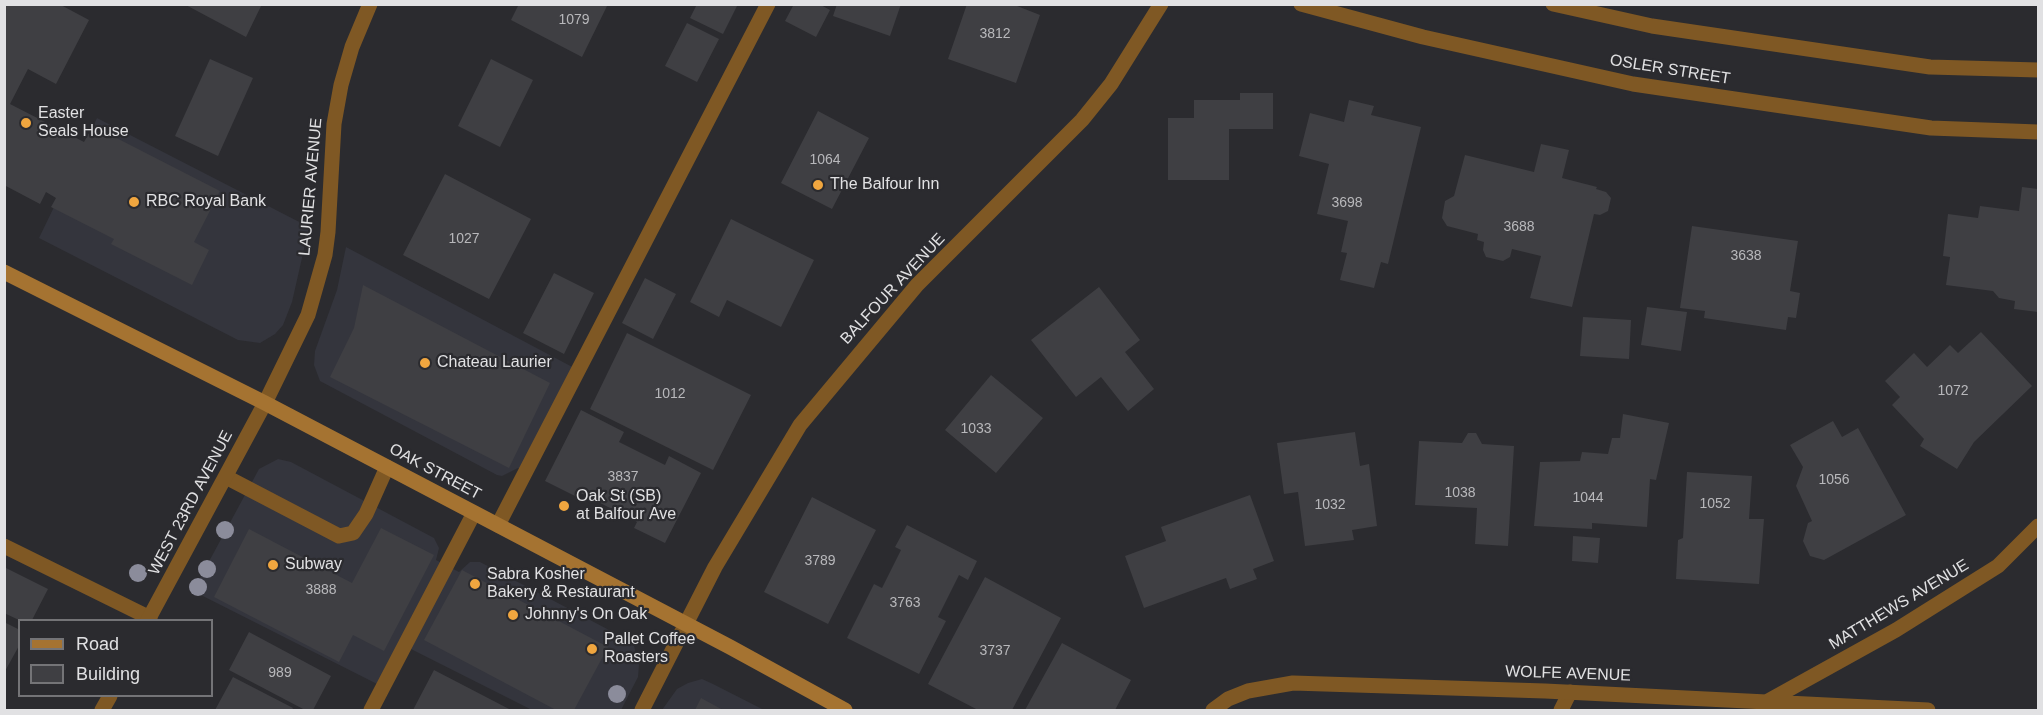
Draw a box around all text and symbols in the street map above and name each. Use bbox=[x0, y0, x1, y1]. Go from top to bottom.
house number: 1079 bbox=[558, 12, 590, 28]
house number: 3812 bbox=[979, 26, 1011, 42]
street label: OSLER STREET bbox=[1608, 51, 1732, 89]
place label: Easter Seals House bbox=[38, 104, 129, 142]
marker: Easter Seals House bbox=[19, 116, 33, 130]
street label: LAURIER AVENUE bbox=[295, 117, 327, 257]
house number: 1064 bbox=[809, 152, 841, 168]
place label: The Balfour Inn bbox=[830, 175, 939, 195]
marker: The Balfour Inn bbox=[811, 178, 825, 192]
place label: RBC Royal Bank bbox=[146, 192, 266, 212]
marker: RBC Royal Bank bbox=[127, 195, 141, 209]
house number: 3698 bbox=[1331, 195, 1363, 211]
house number: 3688 bbox=[1503, 219, 1535, 235]
street label: BALFOUR AVENUE bbox=[837, 230, 949, 348]
house number: 1027 bbox=[448, 231, 480, 247]
house number: 3638 bbox=[1730, 248, 1762, 264]
place label: Chateau Laurier bbox=[437, 353, 552, 373]
marker: Chateau Laurier bbox=[418, 356, 432, 370]
house number: 1072 bbox=[1937, 383, 1969, 399]
house number: 1012 bbox=[654, 386, 686, 402]
house number: 1033 bbox=[960, 421, 992, 437]
street label: WEST 23RD AVENUE bbox=[145, 428, 237, 578]
street label: OAK STREET bbox=[386, 440, 484, 504]
house number: 3837 bbox=[607, 469, 639, 485]
house number: 1056 bbox=[1818, 472, 1850, 488]
house number: 1038 bbox=[1444, 485, 1476, 501]
place label: Oak St (SB) at Balfour Ave bbox=[576, 487, 676, 525]
house number: 1044 bbox=[1572, 490, 1604, 506]
house number: 1052 bbox=[1699, 496, 1731, 512]
house number: 1032 bbox=[1314, 497, 1346, 513]
marker: Oak St (SB) at Balfour Ave bbox=[557, 499, 571, 513]
house number: 3789 bbox=[804, 553, 836, 569]
place label: Subway bbox=[285, 555, 342, 575]
street label: MATTHEWS AVENUE bbox=[1826, 556, 1972, 654]
marker: Subway bbox=[266, 558, 280, 572]
place label: Sabra Kosher Bakery & Restaurant bbox=[487, 565, 635, 603]
marker: Sabra Kosher Bakery & Restaurant bbox=[468, 577, 482, 591]
house number: 3888 bbox=[305, 582, 337, 598]
house number: 3763 bbox=[889, 595, 921, 611]
place label: Johnny's On Oak bbox=[525, 605, 647, 625]
marker: Johnny's On Oak bbox=[506, 608, 520, 622]
legend bbox=[18, 619, 213, 697]
place label: Pallet Coffee Roasters bbox=[604, 630, 695, 668]
text: Road bbox=[76, 634, 119, 654]
marker: Pallet Coffee Roasters bbox=[585, 642, 599, 656]
house number: 3737 bbox=[979, 643, 1011, 659]
street label: WOLFE AVENUE bbox=[1505, 662, 1631, 686]
text: Building bbox=[76, 664, 140, 684]
house number: 989 bbox=[268, 665, 292, 681]

